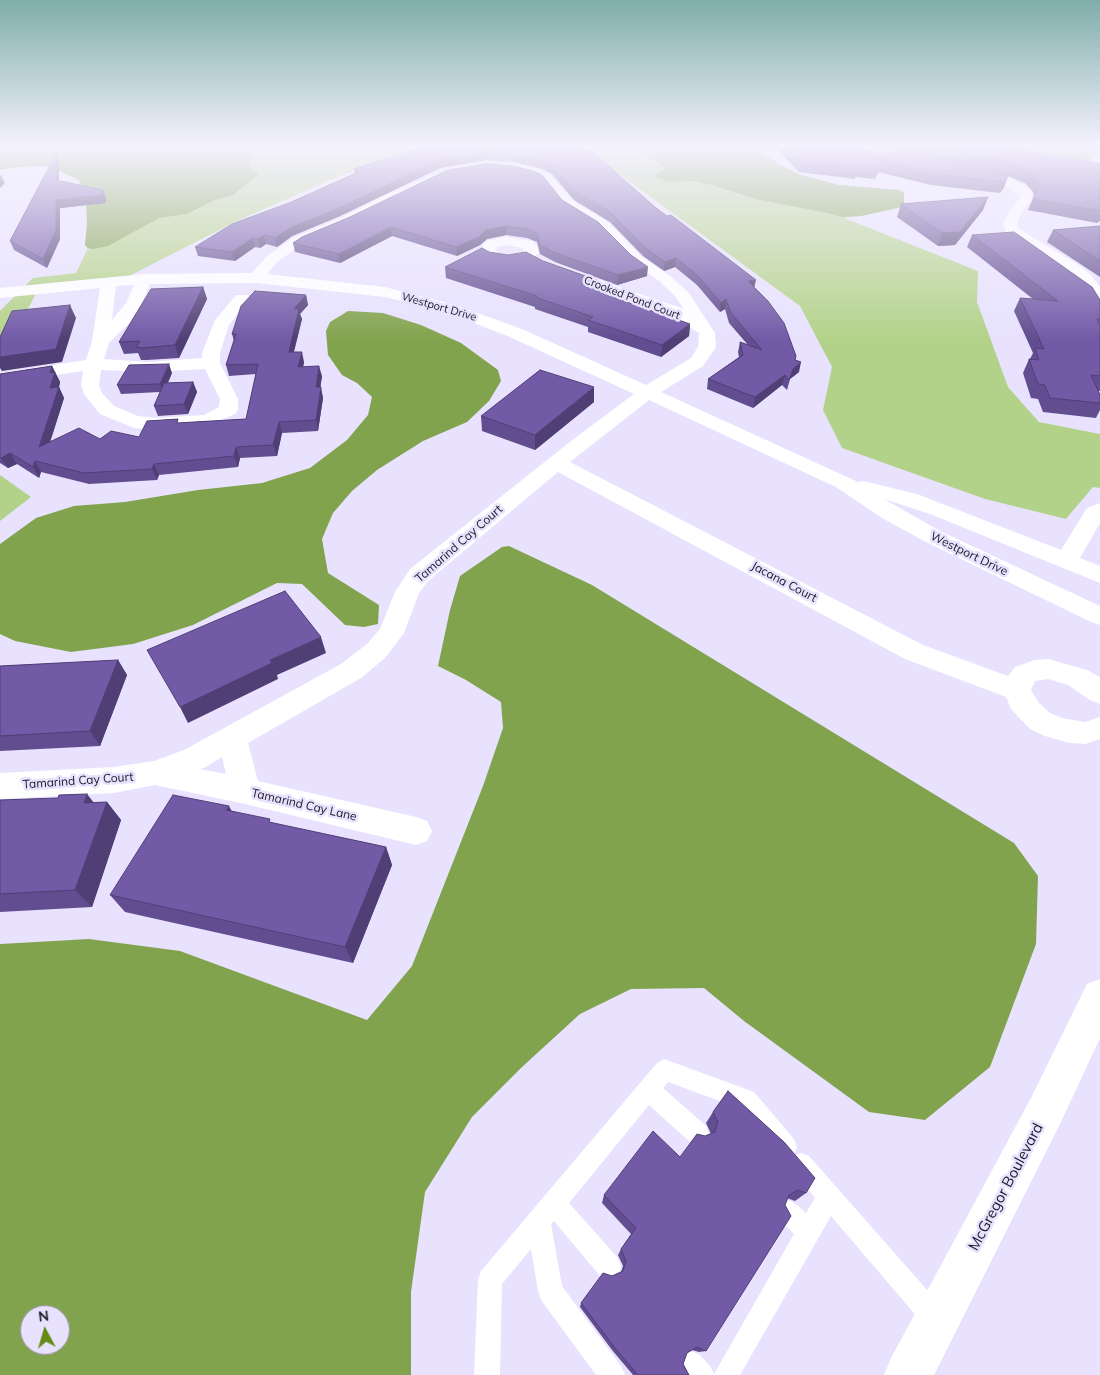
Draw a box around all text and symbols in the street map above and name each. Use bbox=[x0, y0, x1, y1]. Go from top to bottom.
street label: Crooked Pond Court bbox=[582, 274, 682, 322]
street label: Westport Drive bbox=[400, 290, 478, 324]
street label: Tamarind Cay Court bbox=[412, 502, 506, 586]
street label: Westport Drive bbox=[928, 529, 1010, 579]
street label: Jacana Court bbox=[749, 559, 819, 605]
street label: Tamarind Cay Court bbox=[22, 770, 134, 792]
street label: Tamarind Cay Lane bbox=[250, 786, 358, 824]
street label: McGregor Boulevard bbox=[965, 1120, 1047, 1254]
north arrow bbox=[20, 1305, 70, 1355]
text: N bbox=[37, 1307, 50, 1326]

